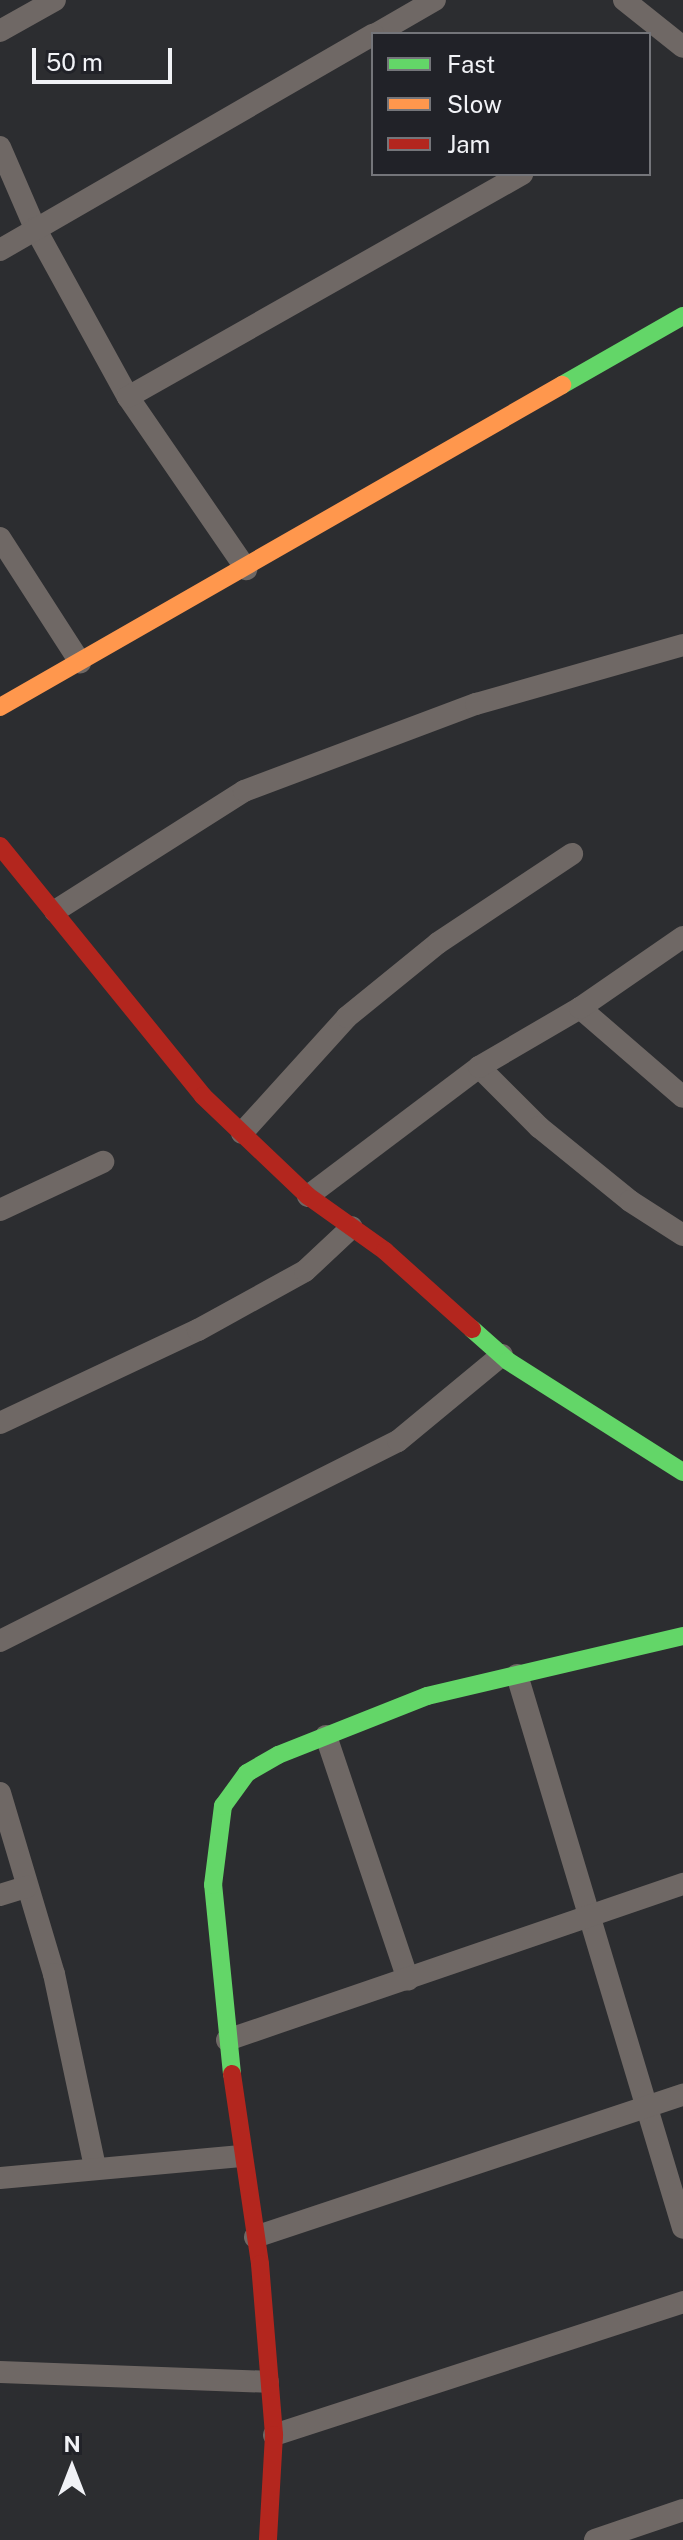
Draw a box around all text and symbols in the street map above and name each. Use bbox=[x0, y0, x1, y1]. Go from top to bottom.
scale bar bbox=[36, 32, 176, 82]
legend bbox=[371, 32, 651, 176]
text: 50 m bbox=[46, 48, 103, 76]
text: Fast bbox=[447, 50, 495, 78]
text: Slow bbox=[447, 90, 502, 118]
text: Jam bbox=[447, 130, 490, 158]
north arrow bbox=[32, 2428, 112, 2508]
text: N bbox=[63, 2431, 81, 2457]

